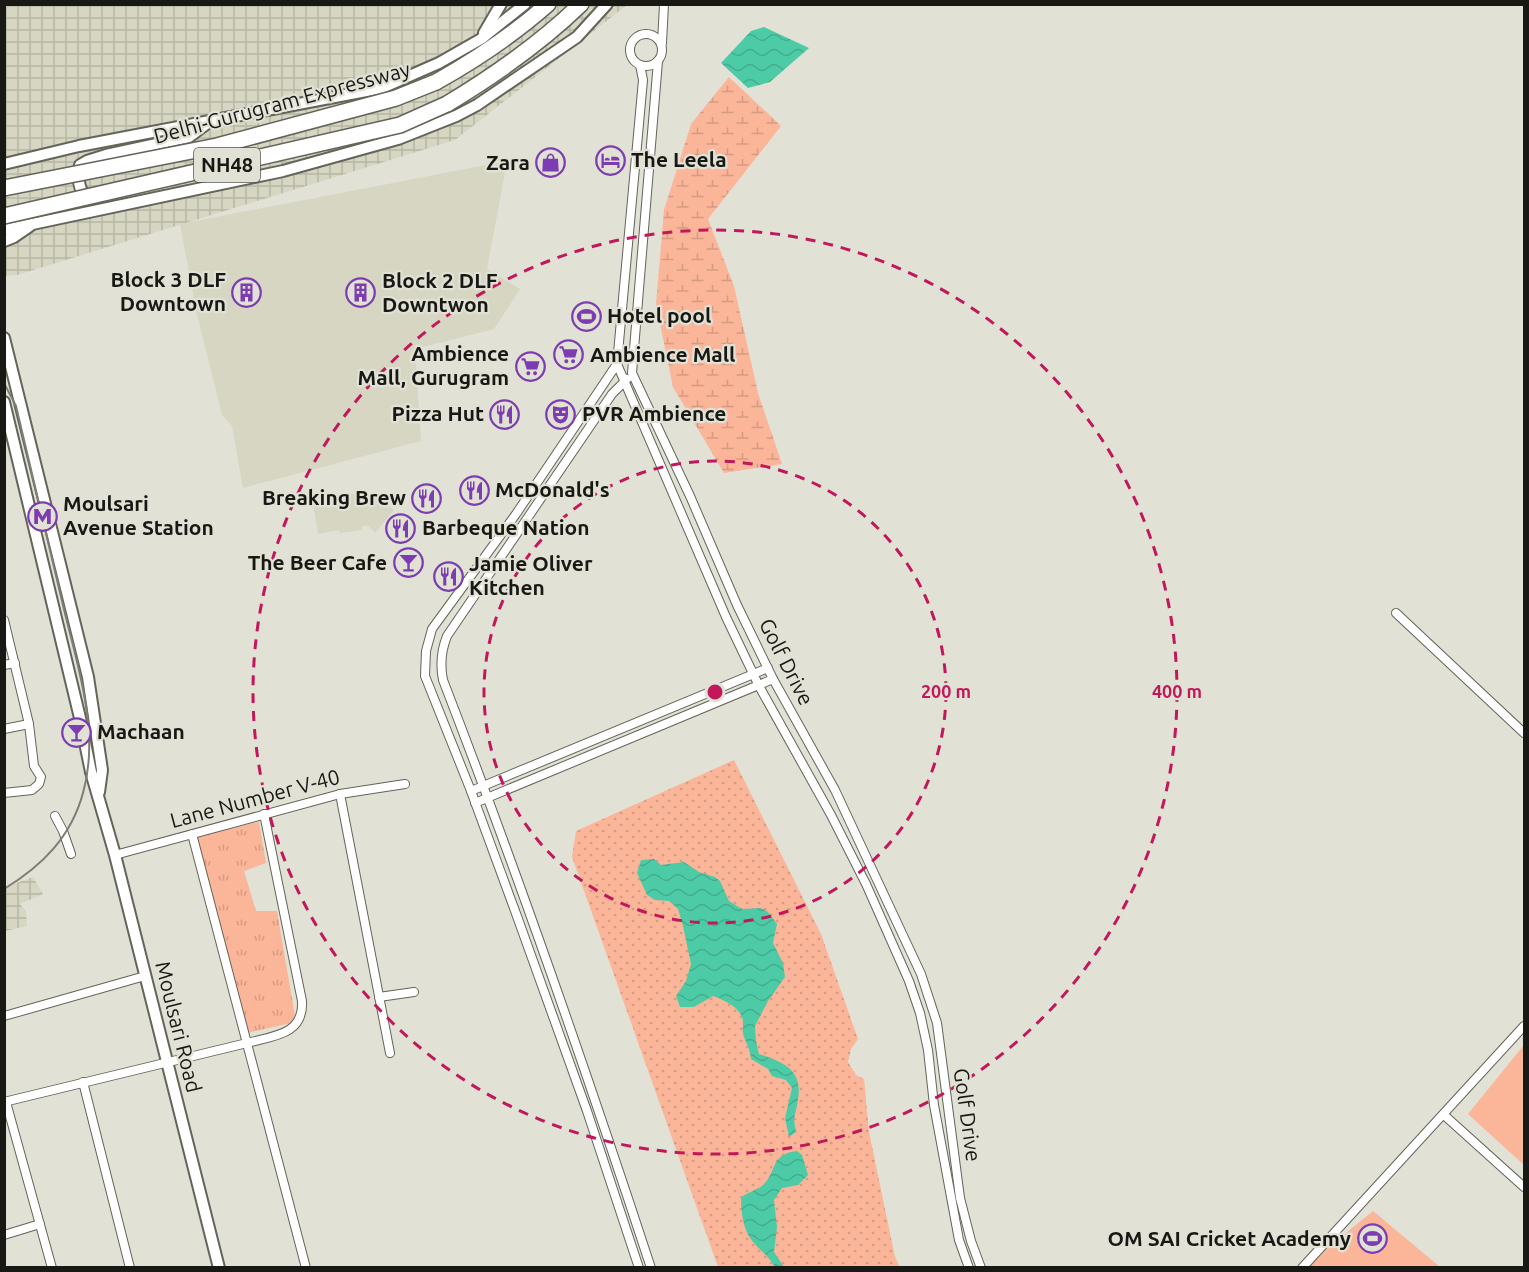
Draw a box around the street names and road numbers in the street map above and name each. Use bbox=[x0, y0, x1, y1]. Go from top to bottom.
street label: Delhi-Gurugram Expressway bbox=[151, 56, 413, 148]
road number: NH48 bbox=[194, 148, 260, 182]
street label: Golf Drive bbox=[755, 614, 819, 709]
street label: Lane Number V-40 bbox=[167, 764, 342, 832]
street label: Moulsari Road bbox=[151, 959, 207, 1095]
street label: Golf Drive bbox=[950, 1067, 986, 1163]

